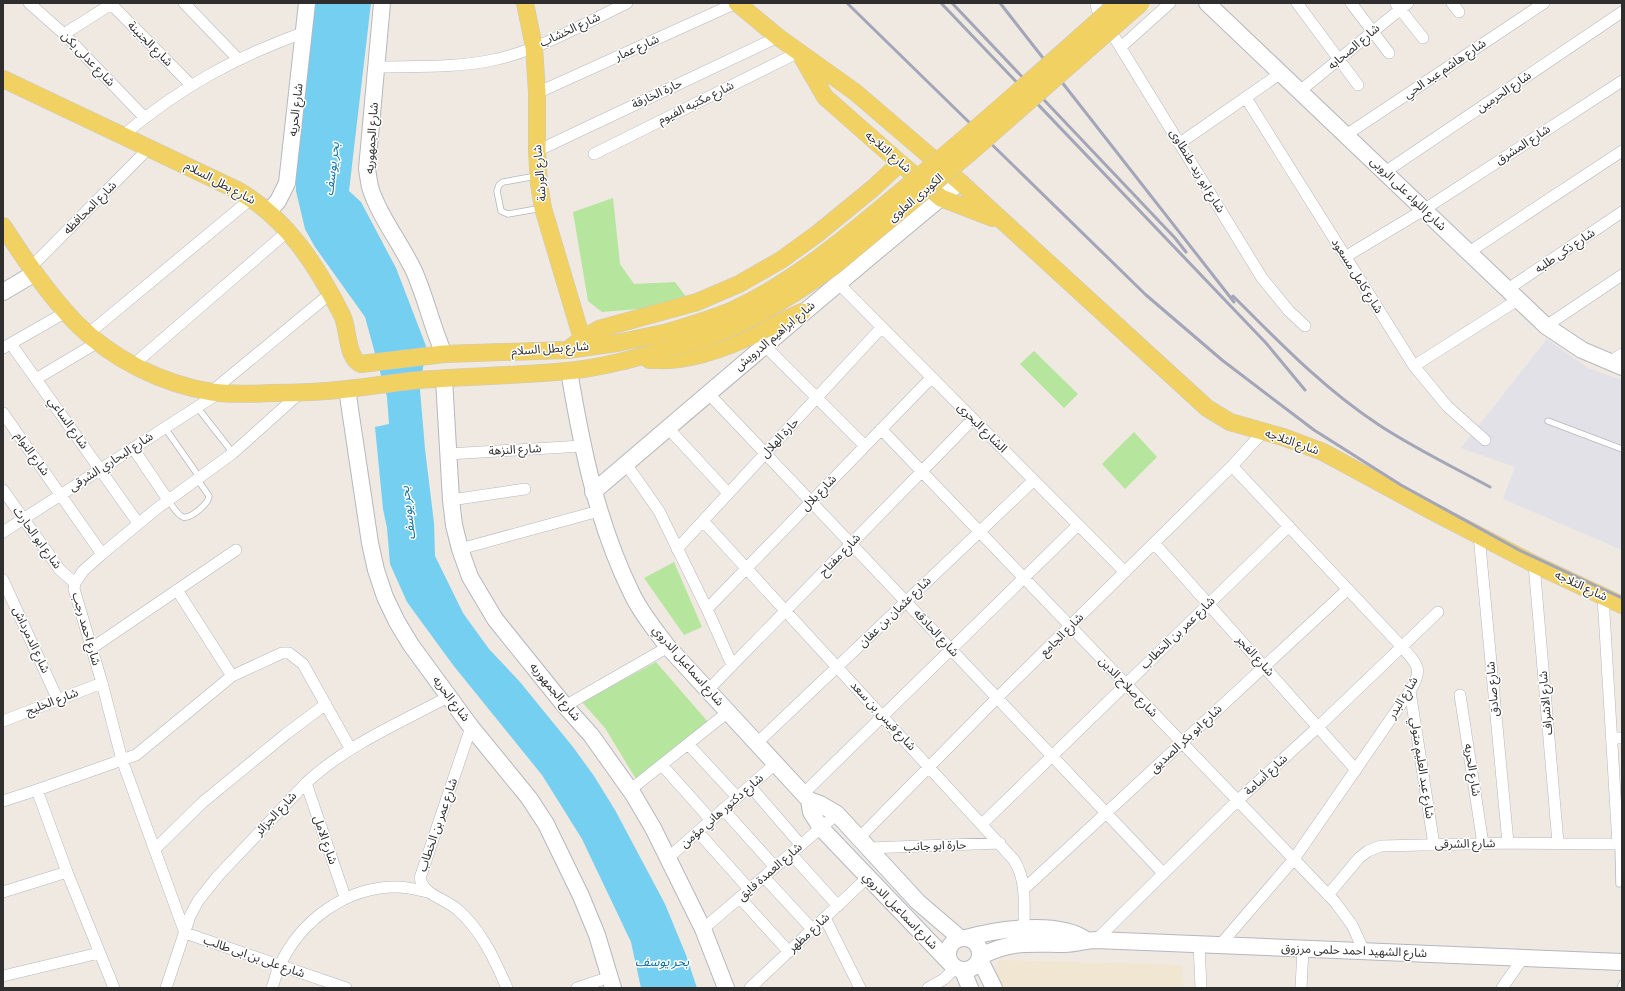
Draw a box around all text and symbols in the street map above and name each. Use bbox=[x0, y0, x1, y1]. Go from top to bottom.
street label: شارع الخشاب bbox=[537, 9, 603, 51]
street label: شارع الجنينة bbox=[124, 18, 176, 70]
street label: شارع الصحابه bbox=[1324, 20, 1384, 74]
street label: شارع عدلى يكن bbox=[57, 28, 119, 90]
street label: شارع عمار bbox=[611, 31, 662, 66]
street label: شارع هاشم عبد الحي bbox=[1400, 35, 1490, 104]
street label: شارع الحرمين bbox=[1473, 67, 1535, 117]
street label: حارة الخارقة bbox=[629, 75, 685, 113]
street label: شارع مكتبه الفيوم bbox=[655, 77, 737, 129]
street label: شارع الحريه bbox=[284, 83, 308, 137]
street label: شارع الجمهوريه bbox=[361, 102, 383, 174]
street label: شارع المشرق bbox=[1492, 121, 1554, 169]
street label: شارع ابو زيد طنطاوى bbox=[1165, 126, 1229, 216]
street label: شارع الثلاجه bbox=[861, 127, 915, 177]
water label: بحر يوسف bbox=[320, 141, 344, 197]
street label: شارع الورشة bbox=[529, 144, 551, 202]
street label: شارع اللواء على الروبى bbox=[1366, 153, 1450, 235]
street label: شارع بطل السلام bbox=[182, 157, 258, 209]
street label: الكوبرى العلوى bbox=[885, 170, 948, 226]
street label: شارع المحافظه bbox=[59, 177, 121, 239]
street label: شارع ذكى طلبه bbox=[1531, 225, 1599, 277]
street label: شارع كامل مسعود bbox=[1327, 235, 1387, 317]
street label: شارع ابراهيم الدرويش bbox=[731, 297, 819, 375]
street label: شارع بطل السلام bbox=[511, 338, 589, 360]
street label: شارع الساعي bbox=[43, 393, 92, 453]
street label: الشارع البحرى bbox=[953, 399, 1011, 457]
street label: حارة الهلال bbox=[757, 414, 803, 462]
street label: شارع الثلاجه bbox=[1263, 425, 1321, 459]
street label: شارع البحاري الشرقى bbox=[65, 428, 157, 496]
street label: شارع النوام bbox=[11, 429, 53, 479]
street label: شارع النزهة bbox=[488, 440, 542, 460]
street label: شارع بلال bbox=[797, 471, 841, 515]
water label: بحر يوسف bbox=[396, 485, 420, 541]
street label: شارع ابو الحارث bbox=[9, 503, 65, 573]
street label: شارع مفتاح bbox=[815, 530, 865, 580]
street label: شارع الثلاجه bbox=[1552, 566, 1610, 606]
street label: شارع عثمان بن عفان bbox=[855, 573, 935, 651]
street label: شارع احمد رجب bbox=[67, 590, 105, 668]
street label: شارع عمر بن الخطاب bbox=[1137, 593, 1219, 673]
street label: شارع الدمرداش bbox=[8, 604, 54, 676]
street label: شارع الحادقه bbox=[909, 605, 963, 661]
street label: شارع الجامع bbox=[1036, 609, 1088, 661]
street label: شارع اسماعيل الدروي bbox=[648, 622, 728, 710]
street label: شارع الفجر bbox=[1231, 631, 1278, 680]
street label: شارع صلاح الدين bbox=[1095, 653, 1161, 721]
street label: شارع الجمهوريه bbox=[525, 659, 585, 725]
street label: شارع صادق bbox=[1482, 661, 1504, 717]
street label: شارع الاشراف bbox=[1535, 670, 1557, 736]
street label: شارع الحريه bbox=[428, 673, 474, 725]
street label: شارع البدر bbox=[1383, 674, 1422, 723]
street label: شارع قيس بن سعد bbox=[846, 677, 920, 755]
street label: شارع الخليج bbox=[23, 684, 81, 720]
street label: شارع ابو بكر الصديق bbox=[1146, 701, 1226, 777]
street label: شارع عبد العليم متولي bbox=[1405, 716, 1438, 820]
street label: شارع الحريه bbox=[1459, 742, 1485, 798]
street label: شارع أسامة bbox=[1241, 750, 1291, 800]
street label: شارع دكتور هاني مؤمن bbox=[677, 770, 768, 853]
street label: شارع عمر بن الخطاب bbox=[414, 776, 462, 874]
street label: شارع الجزائر bbox=[250, 788, 301, 841]
street label: شارع الامل bbox=[309, 813, 341, 867]
street label: شارع الشرقى bbox=[1435, 835, 1495, 853]
street label: حارة ابو جانب bbox=[903, 836, 967, 856]
street label: شارع العمدة فايق bbox=[734, 839, 806, 905]
street label: شارع اسماعيل الدروي bbox=[858, 869, 941, 954]
street label: شارع مظهر bbox=[784, 909, 834, 957]
street label: شارع على بن ابى طالب bbox=[201, 932, 307, 982]
street label: شارع الشهيد احمد حلمى مرزوق bbox=[1281, 940, 1427, 962]
water label: بحر يوسف bbox=[635, 953, 690, 971]

